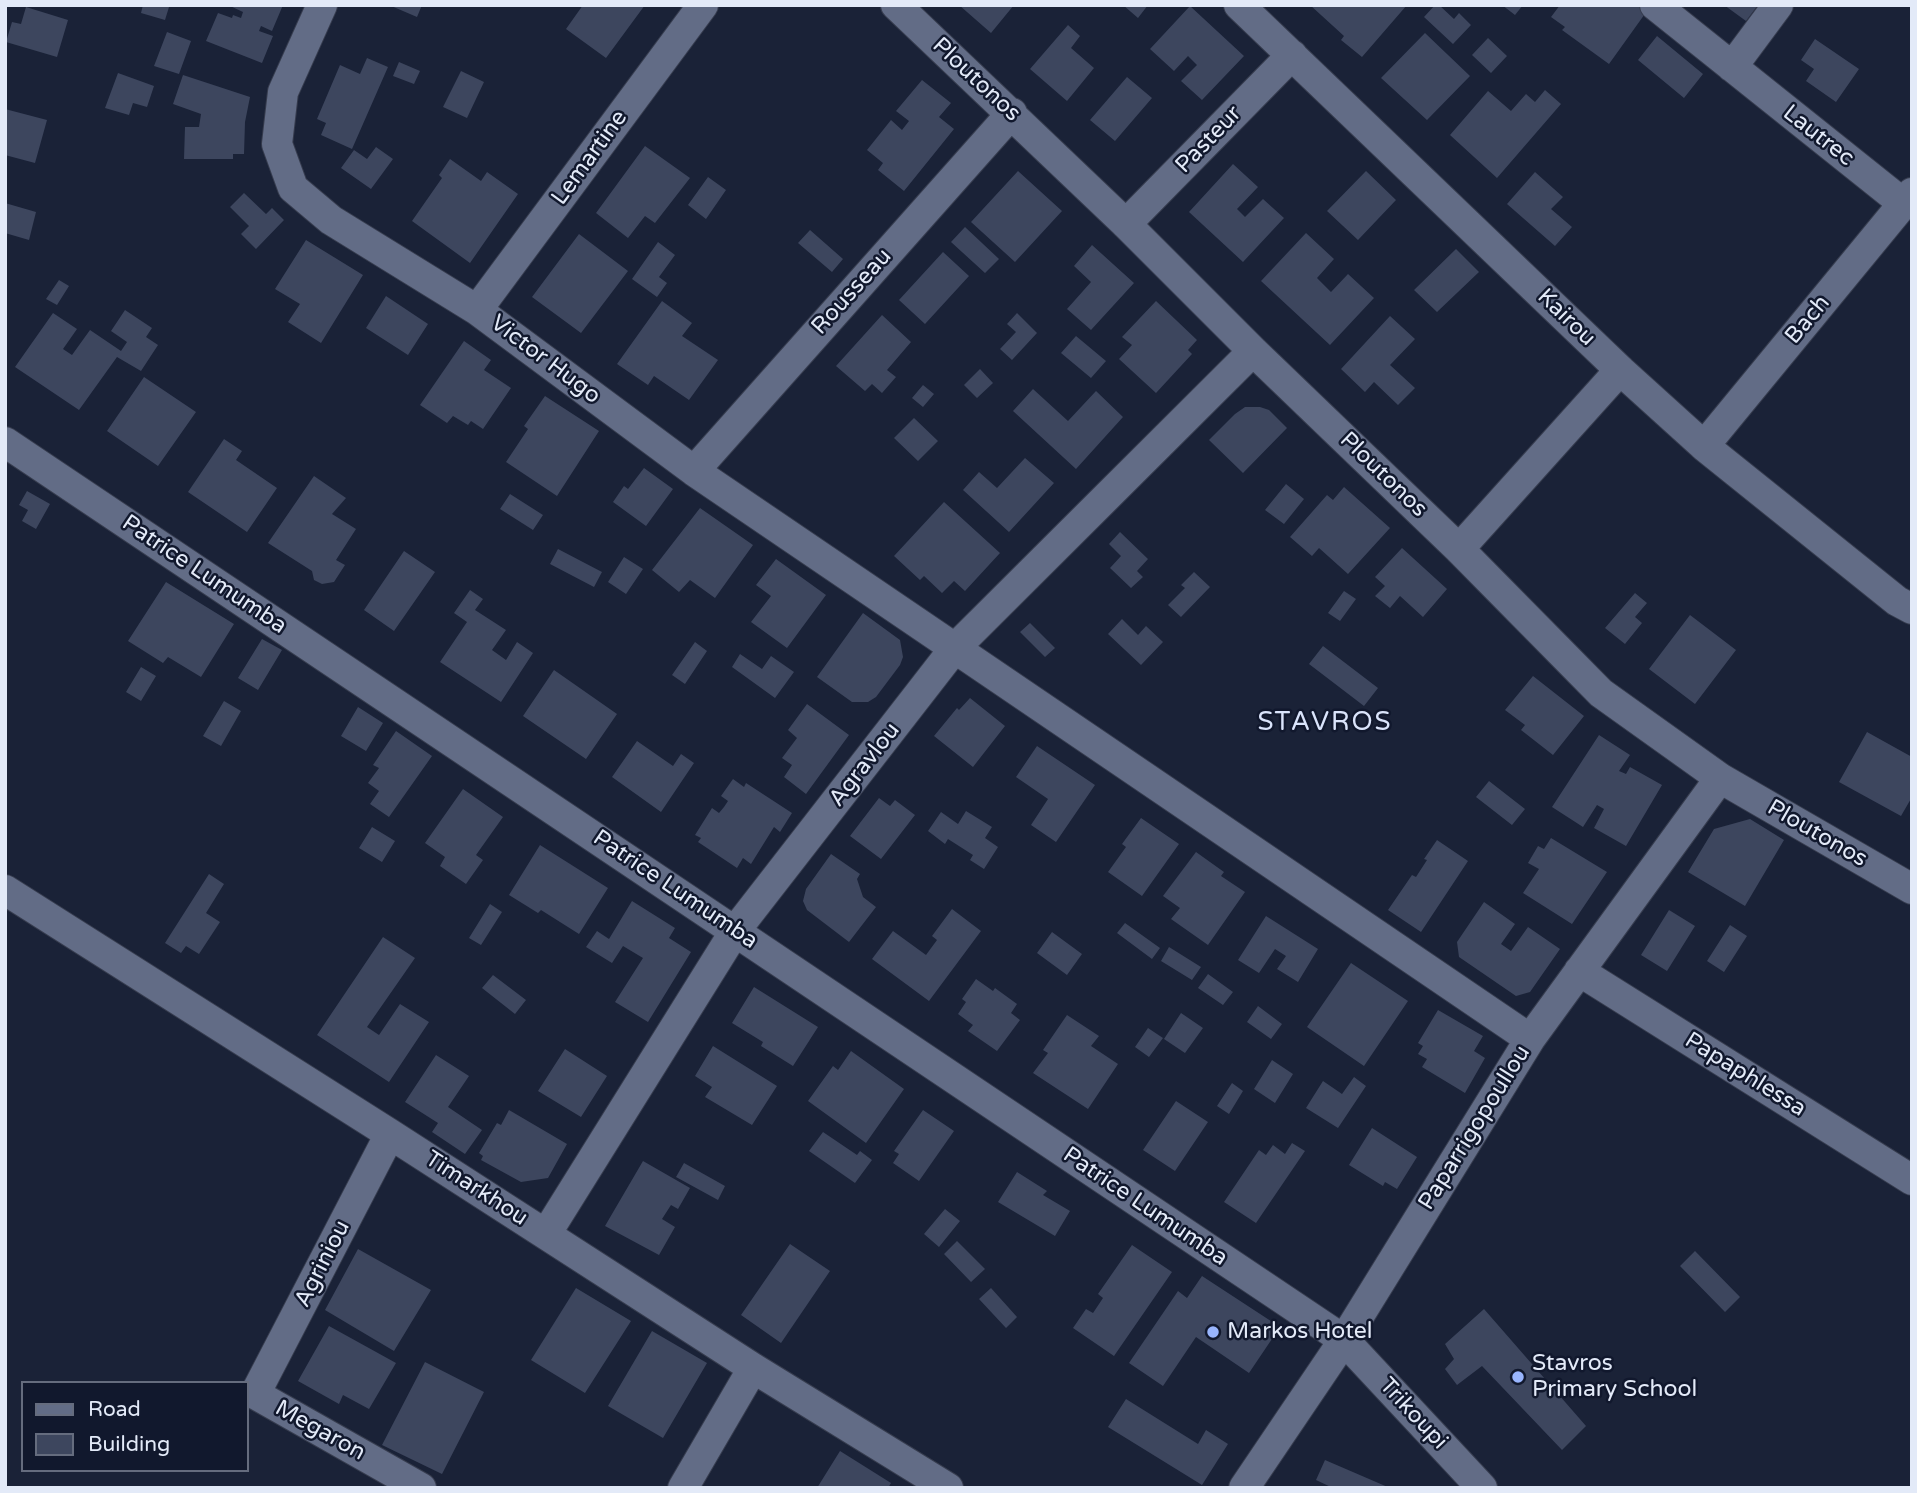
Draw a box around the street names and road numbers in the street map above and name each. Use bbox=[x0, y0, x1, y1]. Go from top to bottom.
street label: Ploutonos bbox=[926, 32, 1026, 128]
street label: Pasteur bbox=[1170, 100, 1248, 180]
street label: Lautrec bbox=[1777, 100, 1859, 172]
street label: Lemartine bbox=[546, 105, 634, 211]
street label: Rousseau bbox=[806, 243, 898, 341]
street label: Kairou bbox=[1531, 284, 1601, 352]
street label: Bach bbox=[1780, 290, 1836, 350]
street label: Victor Hugo bbox=[485, 310, 605, 410]
street label: Ploutonos bbox=[1334, 427, 1432, 523]
street label: Patrice Lumumba bbox=[116, 510, 292, 640]
street label: Agravlou bbox=[824, 718, 906, 812]
street label: Ploutonos bbox=[1762, 794, 1872, 874]
street label: Patrice Lumumba bbox=[587, 825, 763, 955]
street label: Papaphlessa bbox=[1679, 1027, 1811, 1123]
street label: Paparrigopoullou bbox=[1413, 1041, 1537, 1215]
street label: Patrice Lumumba bbox=[1057, 1142, 1233, 1272]
street label: Timarkhou bbox=[419, 1146, 533, 1232]
street label: Agriniou bbox=[289, 1216, 357, 1312]
street label: Trikoupi bbox=[1373, 1373, 1453, 1455]
street label: Megaron bbox=[270, 1395, 370, 1467]

